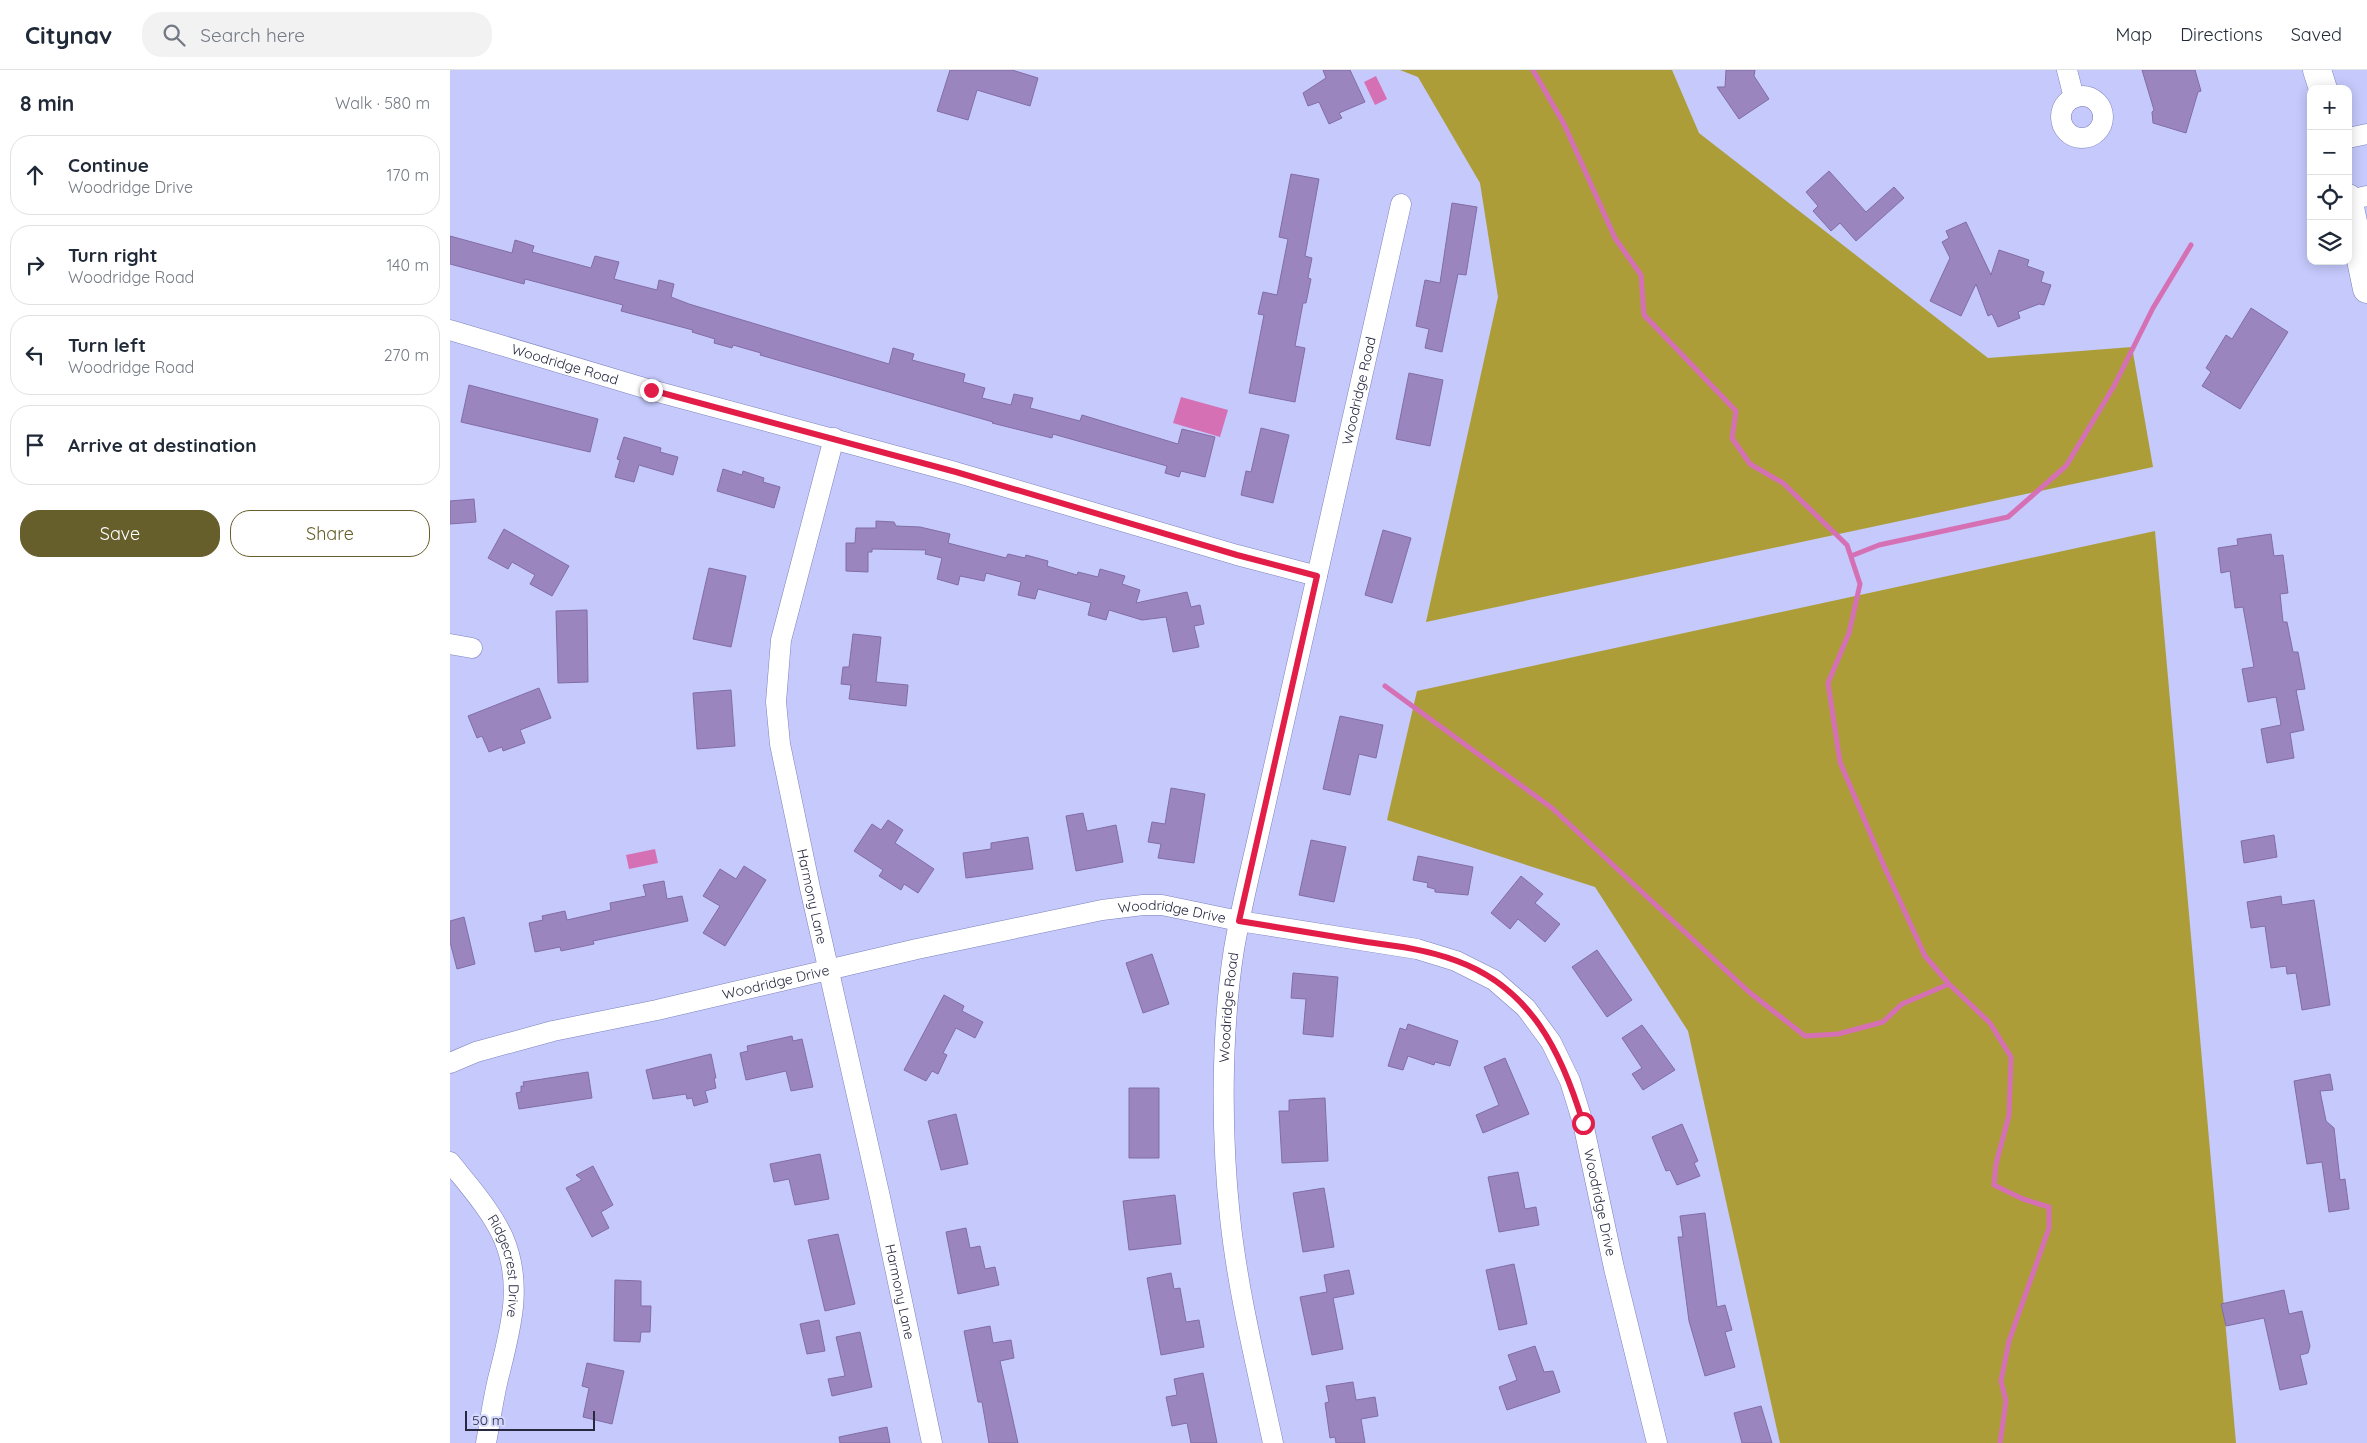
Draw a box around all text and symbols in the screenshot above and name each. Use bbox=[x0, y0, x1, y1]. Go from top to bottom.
search box bbox=[142, 12, 492, 57]
text: Citynav bbox=[25, 20, 112, 50]
icon: search bbox=[160, 21, 188, 49]
text: Search here bbox=[200, 23, 305, 47]
text: Map bbox=[2115, 23, 2152, 46]
text: Directions bbox=[2180, 23, 2263, 46]
text: Saved bbox=[2291, 23, 2342, 46]
map controls bbox=[2307, 85, 2352, 265]
button: + bbox=[2307, 85, 2352, 130]
text: 8 min bbox=[20, 90, 74, 116]
text: Walk · 580 m bbox=[335, 93, 430, 113]
button: − bbox=[2307, 130, 2352, 175]
text: Continue bbox=[68, 153, 149, 177]
icon: ahead bbox=[21, 161, 49, 189]
text: 170 m bbox=[386, 165, 429, 185]
button: locate bbox=[2307, 175, 2352, 220]
text: Woodridge Drive bbox=[68, 177, 193, 197]
button: layers bbox=[2307, 220, 2352, 265]
text: Turn right bbox=[68, 243, 157, 267]
icon: right bbox=[21, 251, 49, 279]
text: 140 m bbox=[386, 255, 429, 275]
text: Woodridge Road bbox=[68, 267, 194, 287]
text: Turn left bbox=[68, 333, 146, 357]
street label: Woodridge Road bbox=[1338, 335, 1380, 447]
street label: Woodridge Road bbox=[509, 340, 621, 389]
icon: left bbox=[21, 341, 49, 369]
text: 270 m bbox=[384, 345, 429, 365]
text: Woodridge Road bbox=[68, 357, 194, 377]
route end bbox=[640, 379, 663, 402]
icon: arrive bbox=[21, 431, 49, 459]
text: Arrive at destination bbox=[68, 433, 257, 457]
button: Save bbox=[20, 510, 220, 557]
button: Share bbox=[230, 510, 430, 557]
street label: Harmony Lane bbox=[793, 847, 831, 946]
street label: Woodridge Drive bbox=[1117, 896, 1228, 927]
street label: Woodridge Road bbox=[1215, 951, 1242, 1063]
street label: Woodridge Drive bbox=[720, 961, 831, 1003]
route start bbox=[1572, 1112, 1595, 1135]
street label: Woodridge Drive bbox=[1580, 1147, 1620, 1258]
street label: Ridgecrest Drive bbox=[484, 1211, 523, 1319]
street label: Harmony Lane bbox=[881, 1242, 919, 1341]
scale bar bbox=[465, 1408, 595, 1431]
text: 50 m bbox=[472, 1411, 505, 1429]

